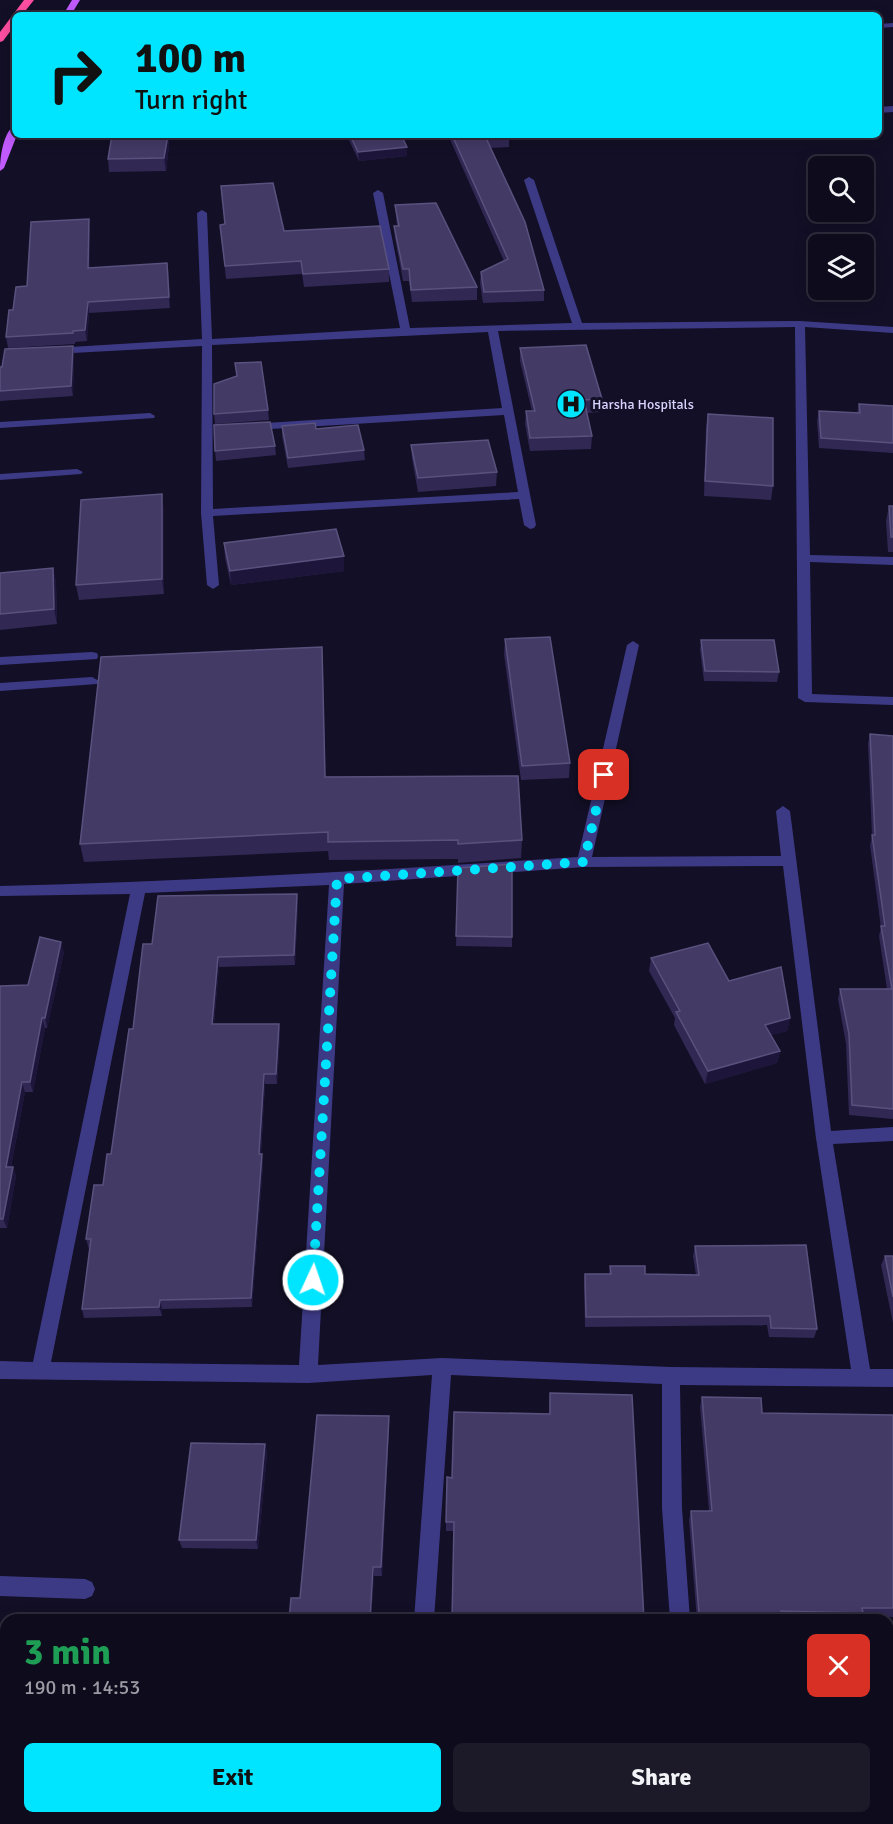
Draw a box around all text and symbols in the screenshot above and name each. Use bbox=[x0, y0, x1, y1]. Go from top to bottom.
text: 100 m bbox=[135, 33, 246, 84]
icon: right bbox=[36, 36, 114, 114]
text: Turn right bbox=[135, 84, 248, 117]
map controls bbox=[808, 156, 874, 300]
button: search bbox=[808, 156, 874, 222]
button: layers bbox=[808, 234, 874, 300]
hospital icon: Harsha Hospitals bbox=[555, 388, 587, 420]
place label: Harsha Hospitals bbox=[592, 396, 694, 413]
pin bbox=[578, 749, 629, 800]
icon: arrive bbox=[587, 758, 620, 791]
position arrow bbox=[281, 1248, 345, 1312]
text: 3 min bbox=[24, 1630, 111, 1675]
button: close bbox=[807, 1634, 870, 1697]
text: 190 m · 14:53 bbox=[24, 1675, 140, 1700]
button: Exit bbox=[24, 1743, 441, 1812]
button: Share bbox=[453, 1743, 870, 1812]

